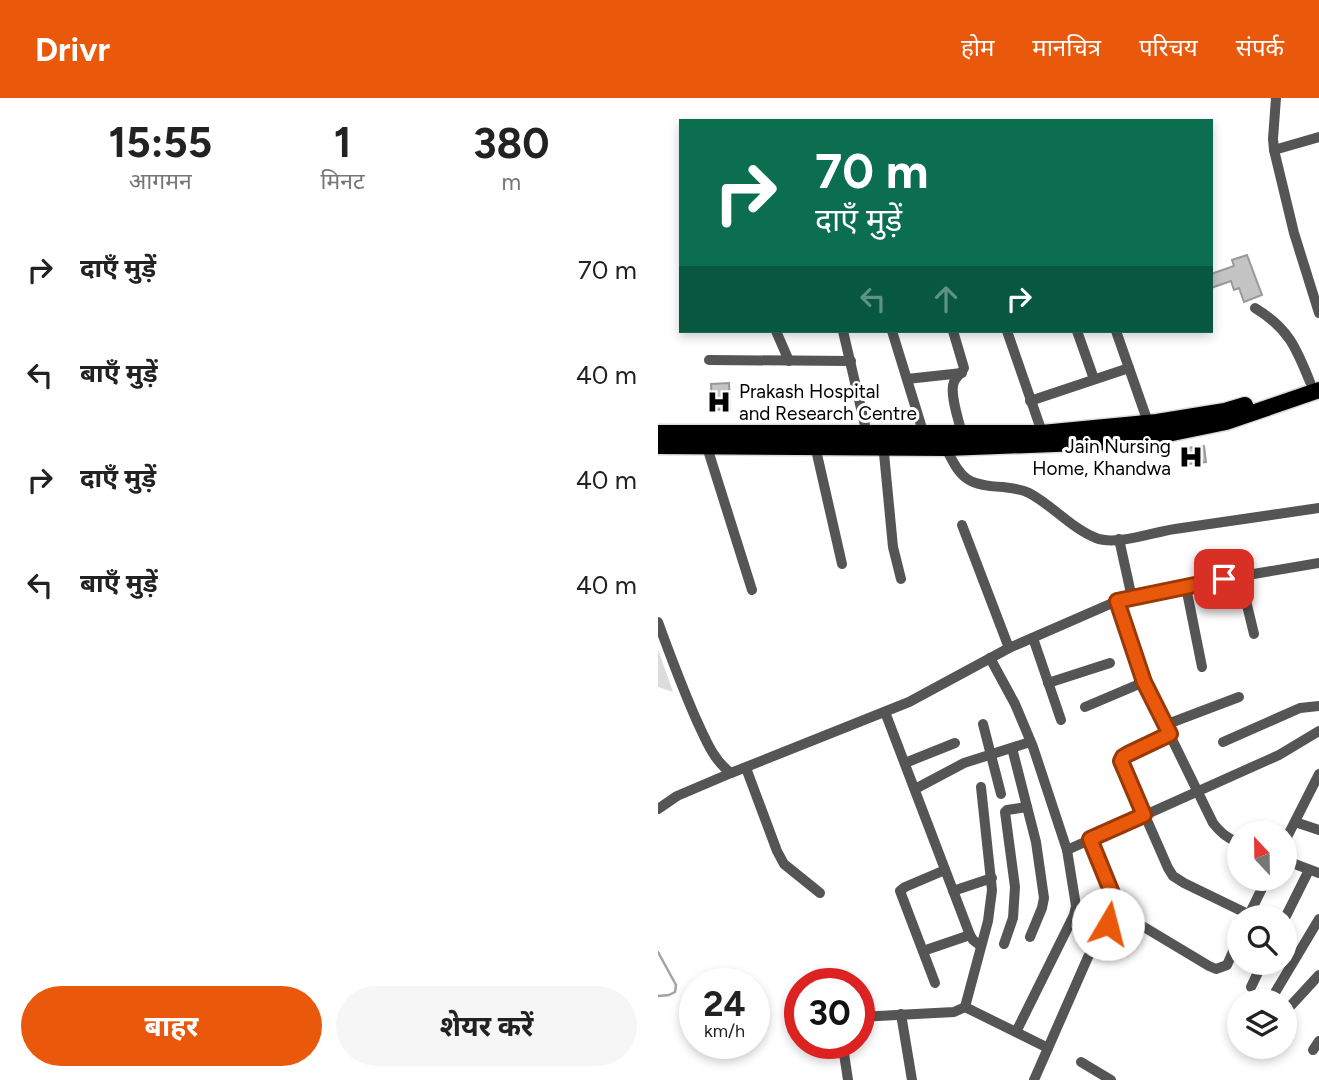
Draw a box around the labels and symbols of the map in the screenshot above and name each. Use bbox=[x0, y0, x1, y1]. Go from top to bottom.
place label: Prakash Hospital and Research Centre bbox=[739, 380, 917, 425]
hospital icon: Prakash Hospital and Research Centre bbox=[705, 388, 733, 416]
place label: Jain Nursing Home, Khandwa bbox=[1032, 435, 1171, 480]
hospital icon: Jain Nursing Home, Khandwa bbox=[1177, 443, 1205, 471]
pin bbox=[1194, 549, 1254, 609]
north arrow bbox=[1227, 821, 1297, 891]
position arrow bbox=[1071, 887, 1145, 961]
speed limit sign: 30 bbox=[784, 968, 875, 1059]

